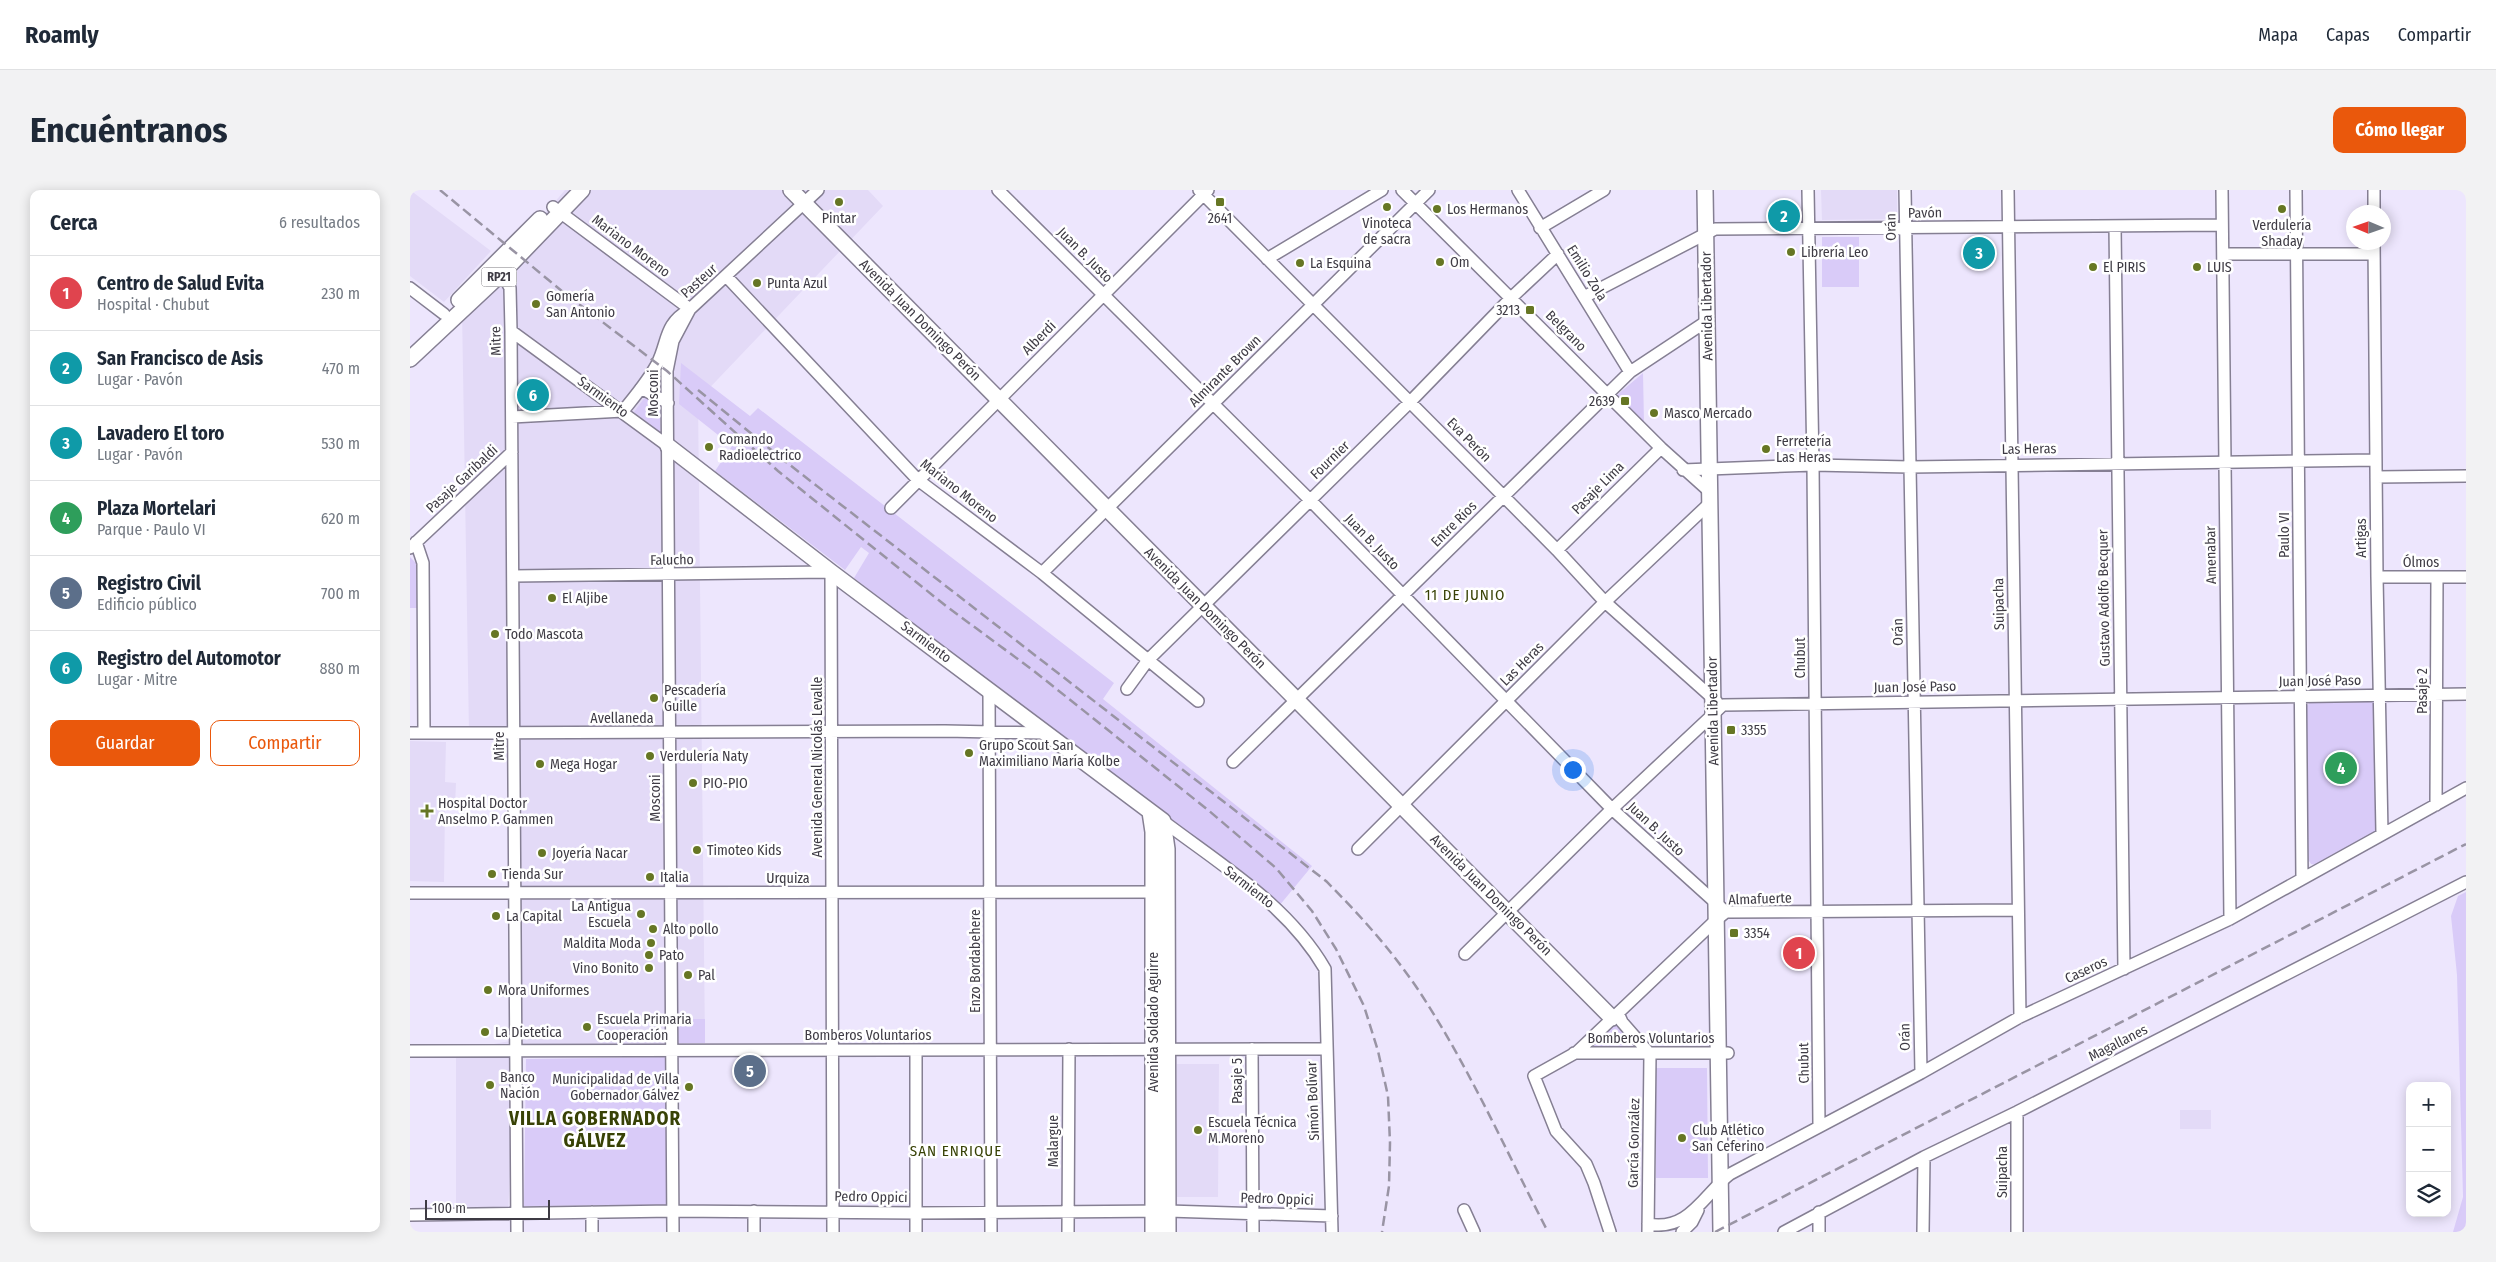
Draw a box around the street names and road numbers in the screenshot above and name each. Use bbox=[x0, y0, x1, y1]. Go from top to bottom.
street label: Pavón bbox=[1908, 204, 1942, 222]
street label: Mariano Moreno bbox=[589, 211, 673, 281]
street label: Orán bbox=[1882, 213, 1900, 241]
street label: Juan B. Justo bbox=[1054, 224, 1116, 286]
street label: Emilio Zola bbox=[1563, 242, 1611, 304]
street label: Avenida Libertador bbox=[1698, 251, 1716, 361]
street label: Avenida Juan Domingo Perón bbox=[856, 256, 984, 384]
street label: Pasteur bbox=[677, 260, 721, 302]
road number: RP21 bbox=[482, 267, 516, 286]
street label: Belgrano bbox=[1542, 307, 1590, 355]
street label: Alberdi bbox=[1019, 318, 1059, 358]
street label: Mitre bbox=[487, 326, 505, 356]
street label: Almirante Brown bbox=[1186, 332, 1264, 410]
street label: Mosconi bbox=[645, 369, 662, 417]
street label: Sarmiento bbox=[574, 373, 632, 421]
street label: Eva Perón bbox=[1443, 414, 1495, 466]
street label: Fournier bbox=[1307, 437, 1353, 483]
street label: Las Heras bbox=[2001, 440, 2057, 458]
street label: Pasaje Garibaldi bbox=[423, 442, 501, 516]
street label: Mariano Moreno bbox=[917, 455, 1001, 527]
street label: Pasaje Lima bbox=[1568, 458, 1628, 518]
street label: Entre Ríos bbox=[1428, 498, 1480, 550]
street label: Juan B. Justo bbox=[1341, 510, 1403, 574]
street label: Paulo VI bbox=[2276, 512, 2293, 558]
street label: Artigas bbox=[2353, 518, 2370, 558]
street label: Amenabar bbox=[2202, 526, 2220, 584]
street label: Gustavo Adolfo Becquer bbox=[2094, 529, 2114, 667]
street label: Avenida Juan Domingo Perón bbox=[1141, 544, 1269, 672]
street label: Falucho bbox=[650, 551, 694, 569]
street label: Ólmos bbox=[2403, 553, 2439, 571]
street label: Suipacha bbox=[1990, 578, 2008, 630]
street label: Sarmiento bbox=[897, 617, 955, 667]
street label: Orán bbox=[1889, 618, 1907, 646]
street label: Chubut bbox=[1792, 637, 1809, 679]
street label: Las Heras bbox=[1497, 639, 1547, 689]
street label: Avenida Libertador bbox=[1704, 656, 1722, 766]
street label: Pasaje 2 bbox=[2414, 668, 2431, 714]
street label: Juan José Paso bbox=[2278, 672, 2362, 690]
street label: Avenida General Nicolás Levalle bbox=[809, 676, 826, 857]
street label: Juan José Paso bbox=[1873, 678, 1957, 696]
street label: Avellaneda bbox=[590, 710, 654, 727]
street label: Mitre bbox=[491, 731, 508, 761]
street label: Mosconi bbox=[647, 774, 664, 822]
street label: Juan B. Justo bbox=[1624, 798, 1688, 860]
street label: Avenida Juan Domingo Perón bbox=[1427, 831, 1555, 959]
street label: Sarmiento bbox=[1221, 862, 1277, 912]
street label: Urquiza bbox=[766, 870, 810, 887]
street label: Almafuerte bbox=[1728, 889, 1792, 909]
street label: Enzo Bordabehere bbox=[967, 909, 984, 1013]
street label: Avenida Soldado Aguirre bbox=[1145, 952, 1162, 1092]
street label: Caseros bbox=[2062, 953, 2110, 987]
street label: Magallanes bbox=[2086, 1021, 2150, 1065]
street label: Orán bbox=[1896, 1023, 1914, 1051]
street label: Bomberos Voluntarios bbox=[805, 1027, 931, 1044]
street label: Bomberos Voluntarios bbox=[1588, 1030, 1714, 1047]
street label: Chubut bbox=[1795, 1042, 1813, 1084]
street label: Pasaje 5 bbox=[1229, 1058, 1246, 1104]
street label: Simón Bolívar bbox=[1303, 1061, 1323, 1141]
street label: García González bbox=[1625, 1097, 1643, 1188]
street label: Malargue bbox=[1045, 1115, 1062, 1167]
street label: Suipacha bbox=[1994, 1146, 2011, 1198]
street label: Pedro Oppici bbox=[834, 1188, 908, 1206]
street label: Pedro Oppici bbox=[1240, 1189, 1314, 1209]

